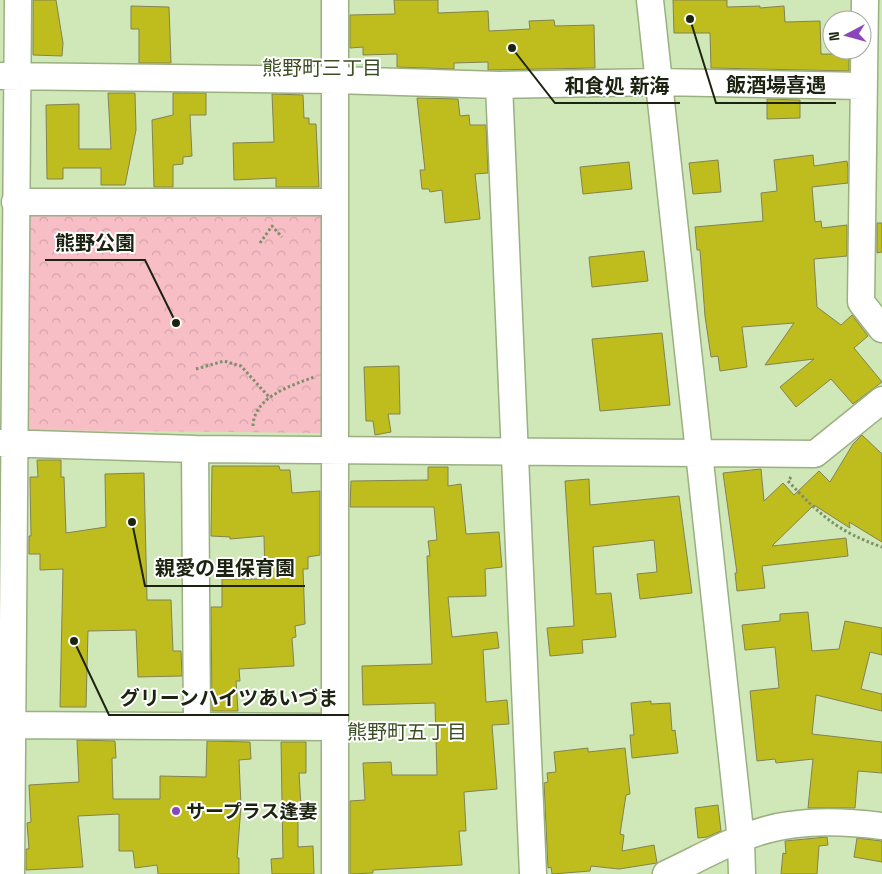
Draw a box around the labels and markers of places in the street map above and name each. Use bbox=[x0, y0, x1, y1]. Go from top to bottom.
callout: 和食処 新海 bbox=[555, 68, 680, 103]
callout: 飯酒場喜遇 bbox=[716, 68, 836, 103]
callout: 熊野公園 bbox=[45, 225, 145, 260]
callout: 親愛の里保育園 bbox=[145, 551, 305, 586]
callout: グリーンハイツあいづま bbox=[109, 680, 349, 715]
place label: サープラス逢妻 bbox=[186, 799, 317, 824]
marker: サープラス逢妻 bbox=[170, 805, 182, 817]

